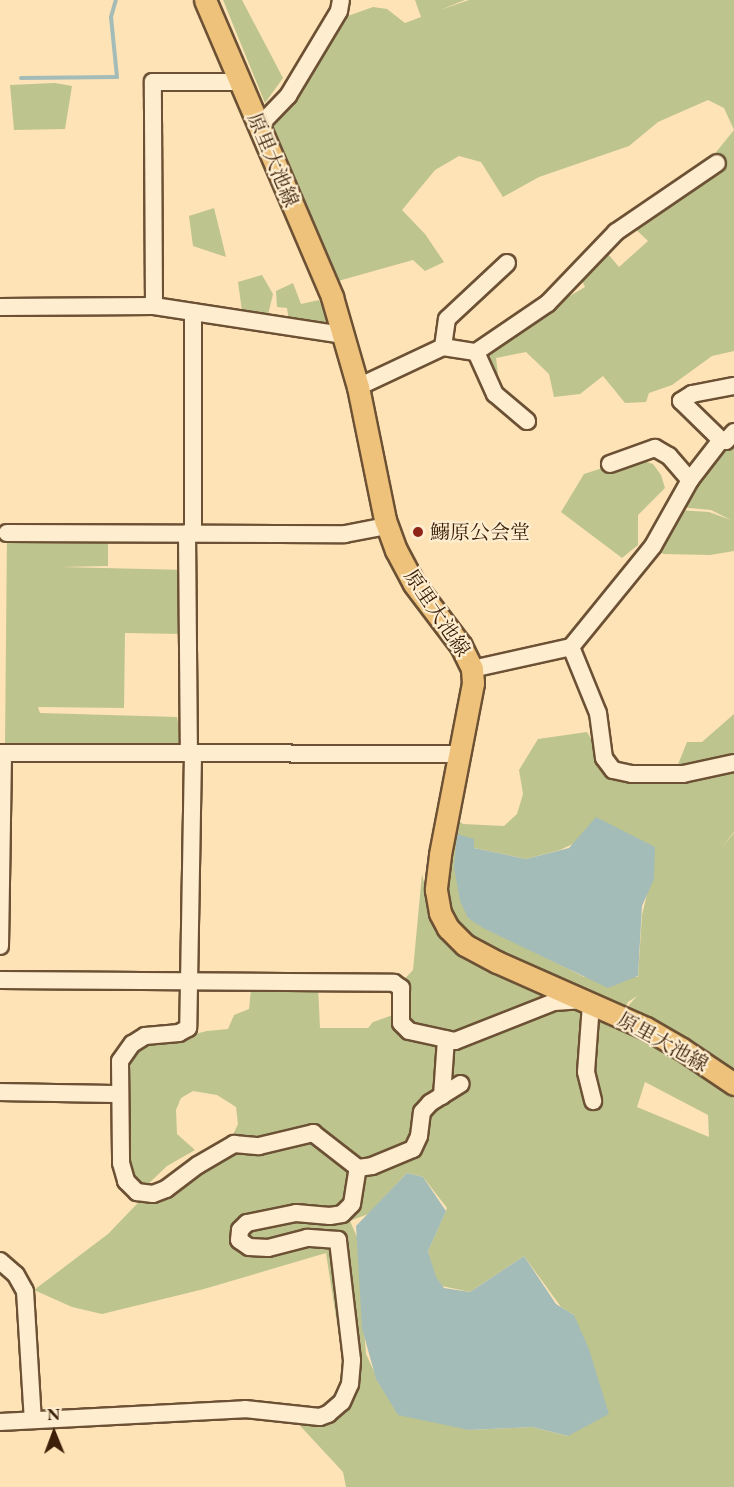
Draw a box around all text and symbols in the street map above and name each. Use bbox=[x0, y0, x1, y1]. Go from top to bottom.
street label: 原里大池線 bbox=[242, 109, 304, 211]
place label: 鰯原公会堂 bbox=[430, 520, 530, 544]
marker: 鰯原公会堂 bbox=[411, 525, 425, 539]
street label: 原里大池線 bbox=[399, 565, 475, 661]
street label: 原里大池線 bbox=[613, 1007, 713, 1077]
north arrow bbox=[24, 1403, 84, 1463]
text: N bbox=[47, 1404, 60, 1425]

